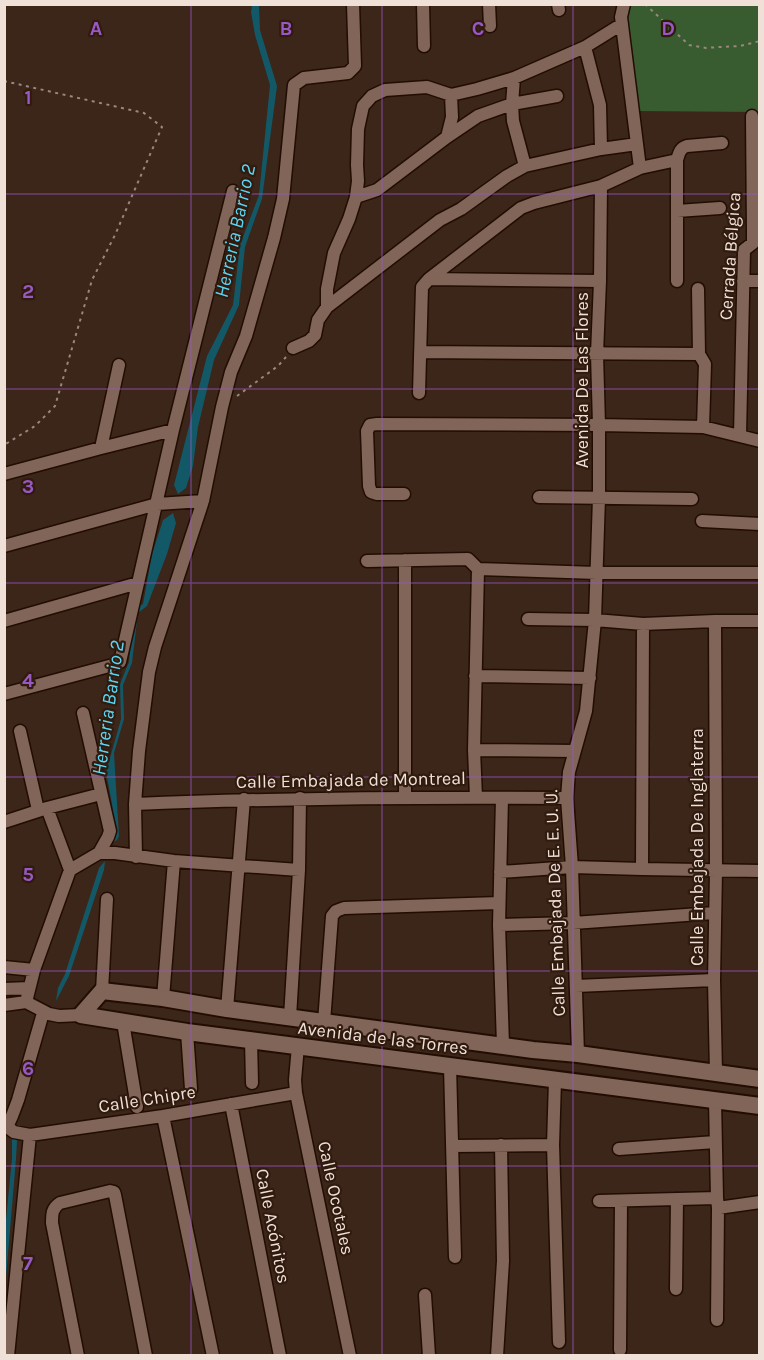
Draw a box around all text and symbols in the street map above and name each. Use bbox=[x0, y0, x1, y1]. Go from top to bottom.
text: A bbox=[90, 17, 103, 40]
text: B bbox=[280, 17, 292, 40]
text: C bbox=[472, 17, 484, 40]
text: D bbox=[661, 17, 675, 40]
text: 1 bbox=[24, 86, 32, 109]
water label: Herreria Barrio 2 bbox=[210, 162, 260, 300]
street label: Cerrada Bélgica bbox=[715, 191, 745, 321]
text: 2 bbox=[22, 280, 34, 303]
street label: Avenida De Las Flores bbox=[571, 292, 593, 468]
text: 3 bbox=[22, 475, 34, 498]
water label: Herreria Barrio 2 bbox=[87, 639, 129, 777]
text: 4 bbox=[22, 669, 34, 692]
street label: Calle Embajada De Inglaterra bbox=[686, 728, 708, 966]
street label: Calle Embajada de Montreal bbox=[236, 767, 466, 793]
street label: Calle Embajada De E. E. U. U. bbox=[540, 789, 570, 1017]
text: 5 bbox=[22, 863, 34, 886]
street label: Avenida de las Torres bbox=[297, 1017, 469, 1059]
text: 6 bbox=[22, 1057, 34, 1080]
street label: Calle Chipre bbox=[97, 1080, 197, 1118]
street label: Calle Ocotales bbox=[313, 1139, 359, 1257]
street label: Calle Acónitos bbox=[251, 1167, 295, 1285]
text: 7 bbox=[23, 1252, 33, 1275]

